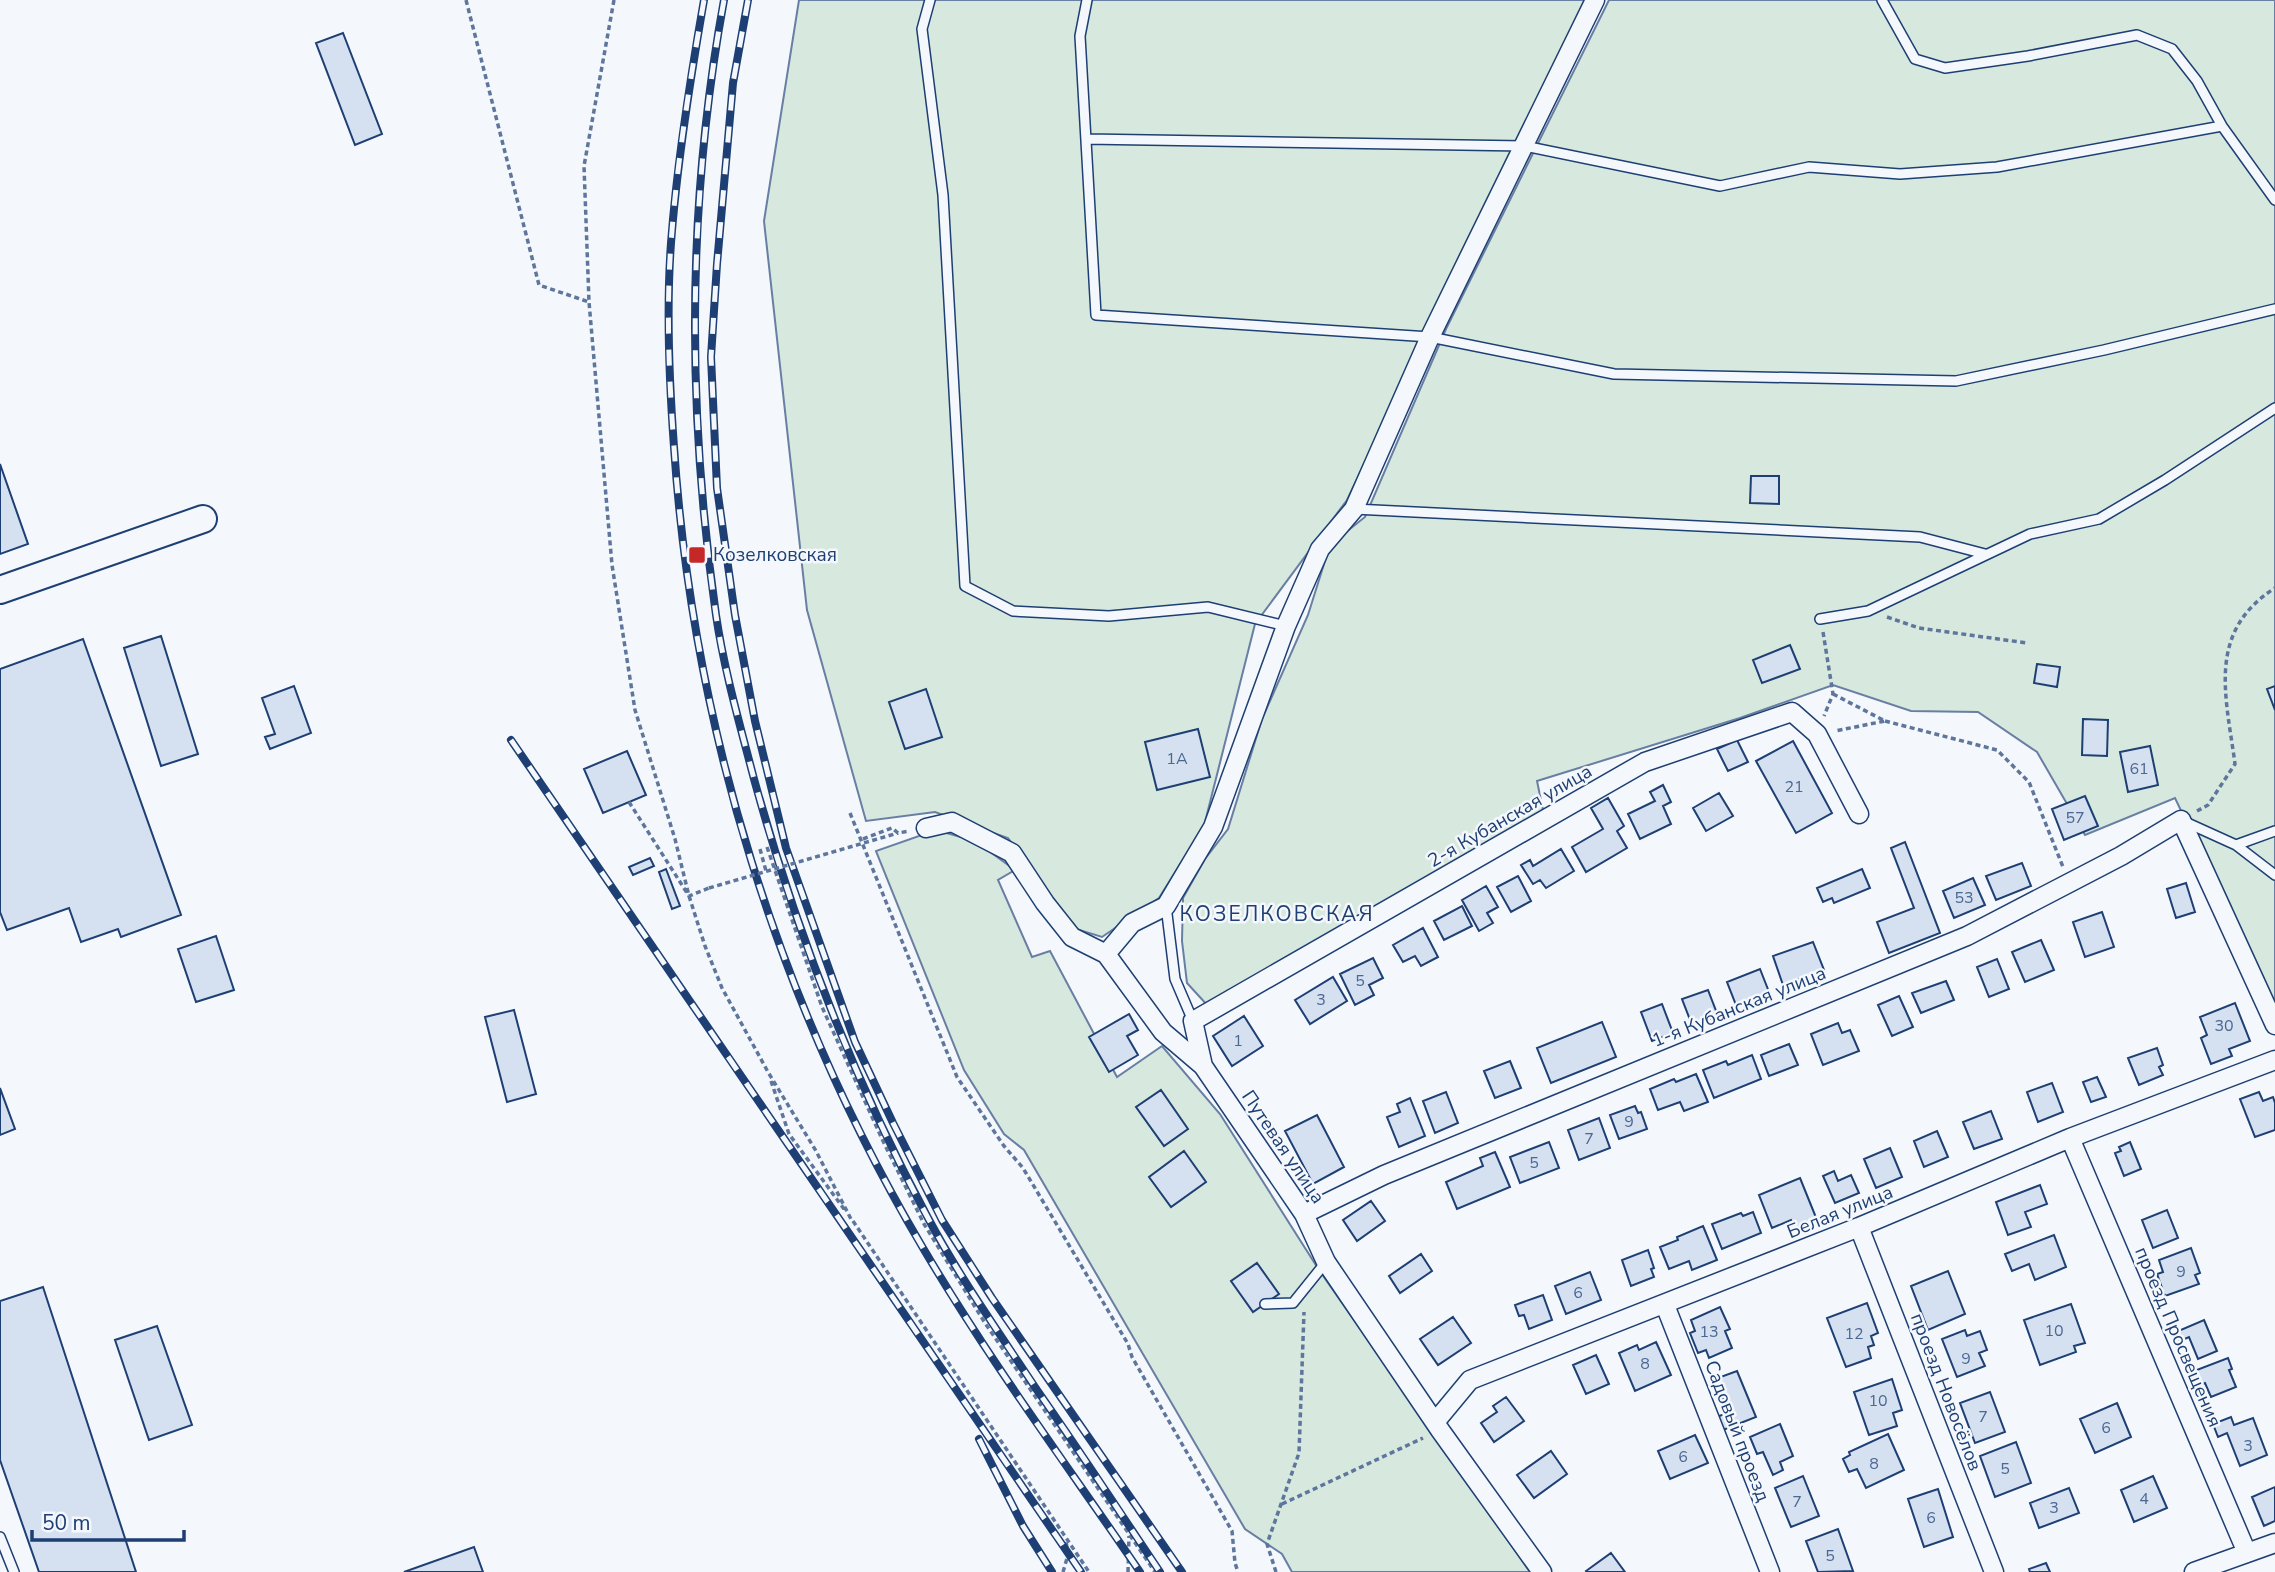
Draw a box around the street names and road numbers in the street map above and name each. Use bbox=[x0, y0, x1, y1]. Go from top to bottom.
street label: 2-я Кубанская улица bbox=[1423, 758, 1597, 874]
street label: 1-я Кубанская улица bbox=[1648, 960, 1830, 1054]
street label: Путевая улица bbox=[1235, 1085, 1331, 1209]
street label: Белая улица bbox=[1783, 1179, 1897, 1245]
street label: проезд Просвещения bbox=[2128, 1243, 2228, 1431]
street label: проезд Новосёлов bbox=[1904, 1309, 1988, 1475]
street label: Садовый проезд bbox=[1698, 1357, 1776, 1505]

